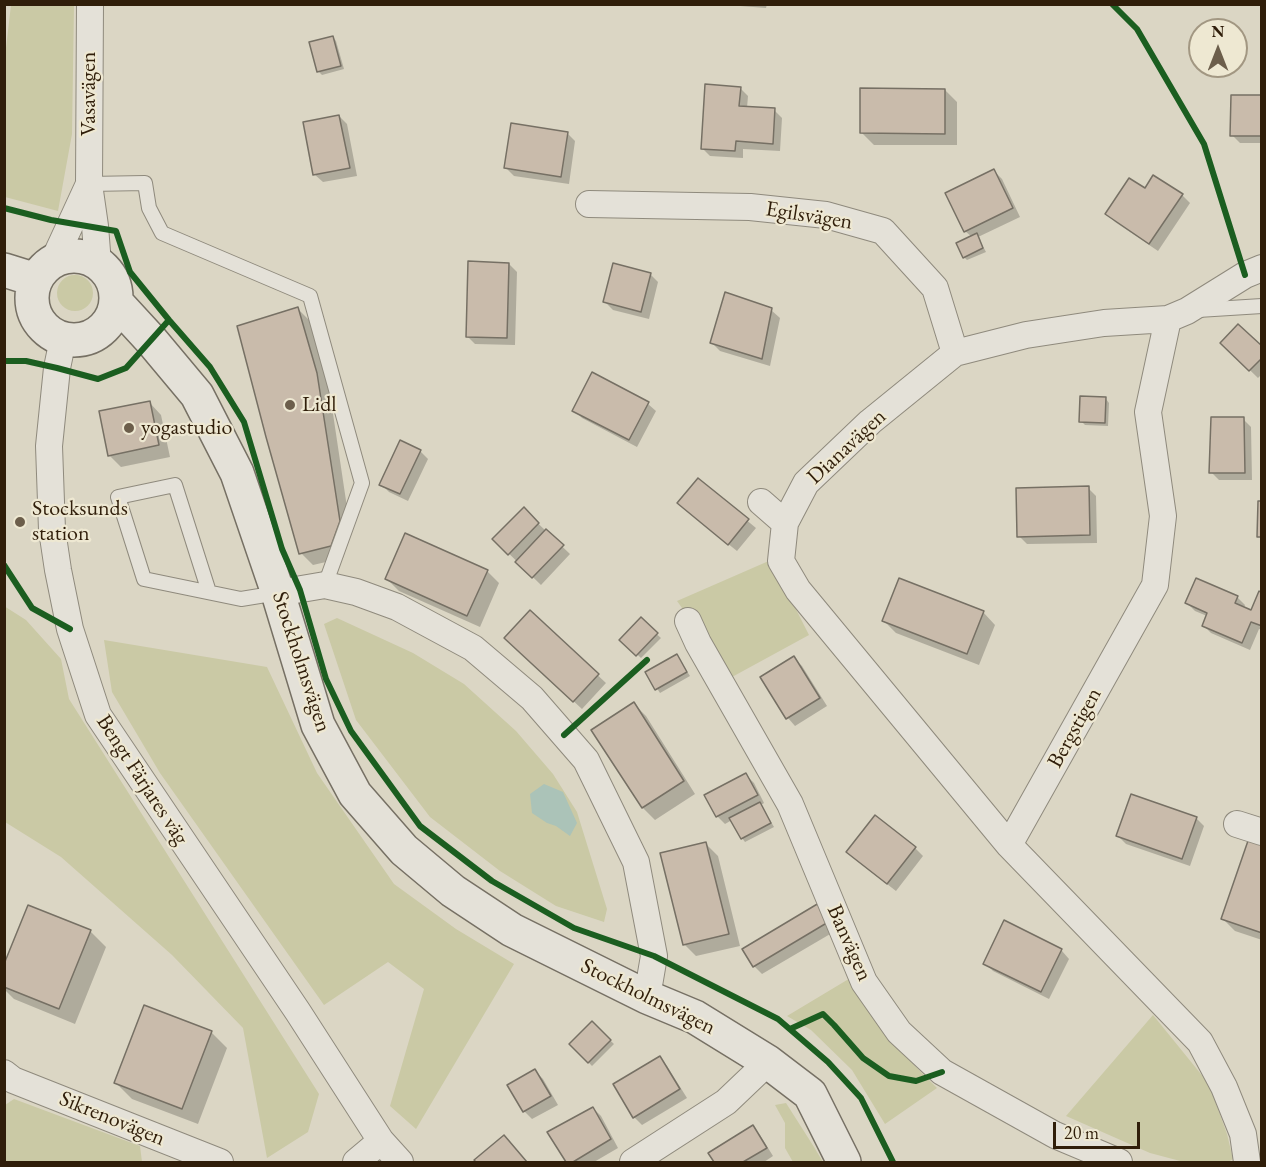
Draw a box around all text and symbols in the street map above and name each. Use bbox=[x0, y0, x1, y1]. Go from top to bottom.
north arrow bbox=[1188, 18, 1248, 78]
text: N bbox=[1212, 21, 1224, 42]
street label: Vasavägen bbox=[76, 52, 102, 136]
street label: Egilsvägen bbox=[764, 196, 854, 236]
place label: Lidl bbox=[302, 392, 337, 418]
marker: Lidl bbox=[283, 398, 297, 412]
street label: Dianavägen bbox=[802, 404, 892, 490]
place label: yogastudio bbox=[141, 415, 232, 441]
marker: yogastudio bbox=[122, 421, 136, 435]
place label: Stocksunds station bbox=[32, 496, 128, 548]
marker: Stocksunds station bbox=[13, 515, 27, 529]
street label: Stockholmsvägen bbox=[266, 588, 336, 736]
street label: Bergstigen bbox=[1042, 683, 1108, 773]
street label: Bengt Färjares väg bbox=[90, 710, 194, 850]
street label: Banvägen bbox=[821, 901, 877, 985]
street label: Stockholmsvägen bbox=[576, 953, 720, 1041]
street label: Sikrenovägen bbox=[55, 1086, 169, 1152]
scale bar bbox=[1056, 1110, 1143, 1148]
text: 20 m bbox=[1064, 1121, 1099, 1144]

